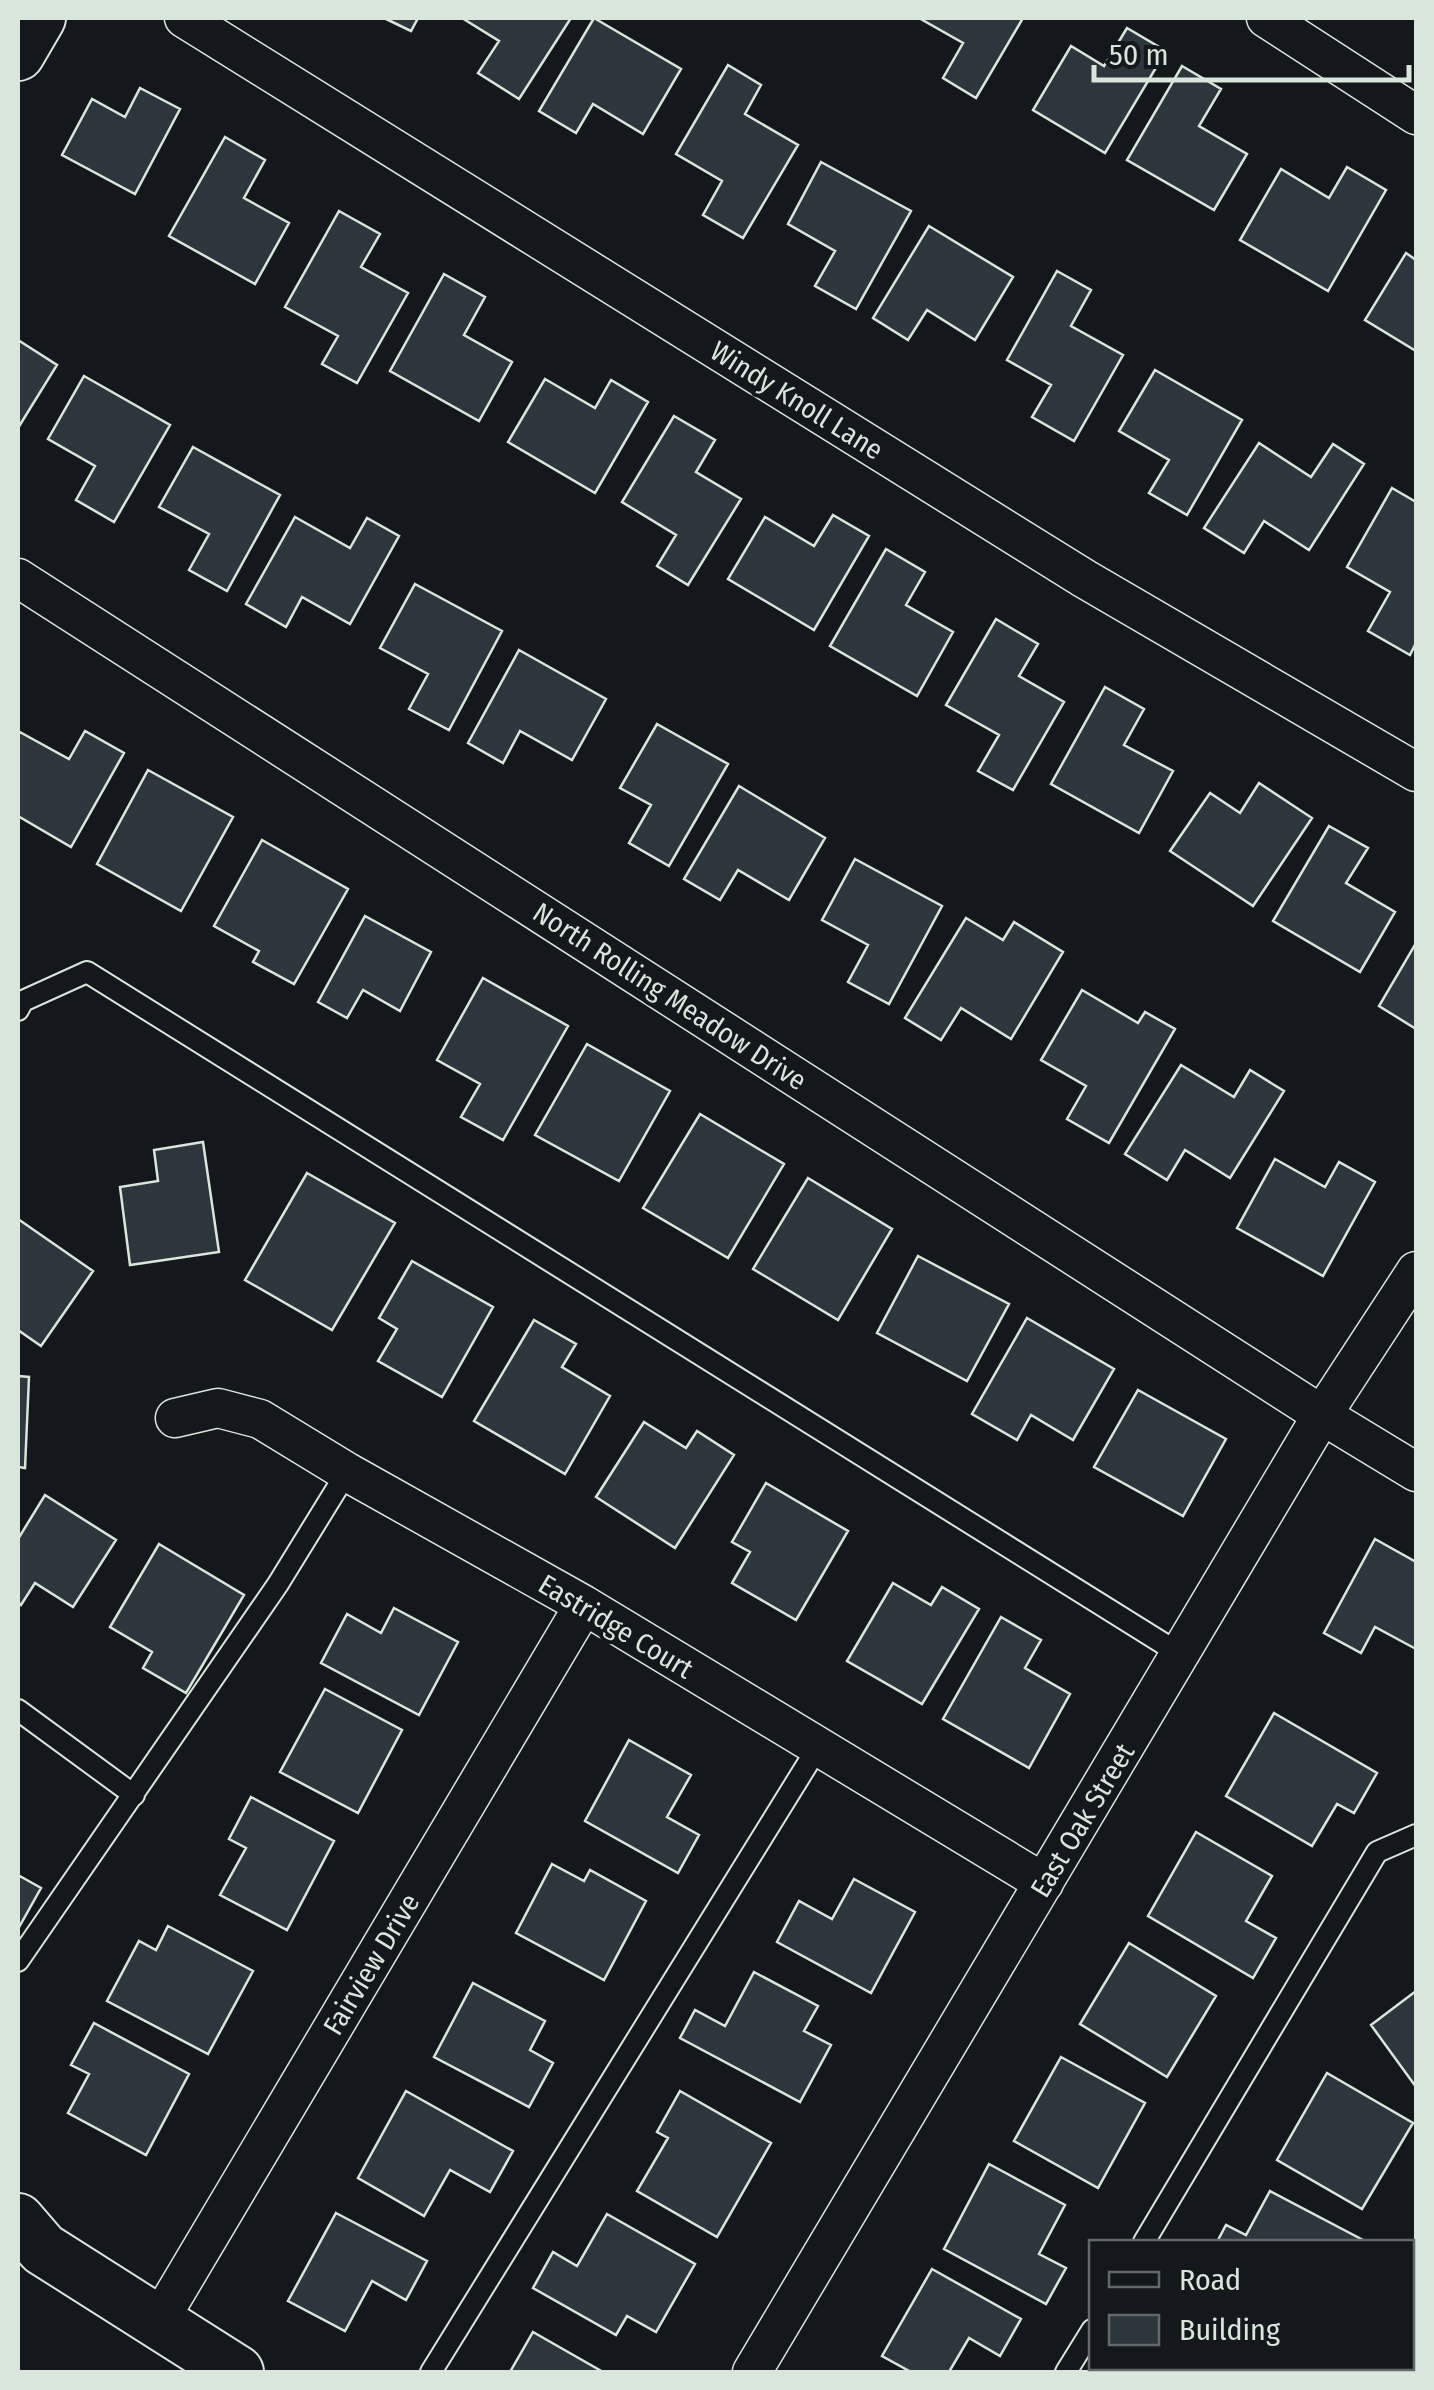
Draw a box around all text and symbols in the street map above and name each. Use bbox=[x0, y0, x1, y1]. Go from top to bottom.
scale bar bbox=[1094, 20, 1409, 82]
text: 50 m bbox=[1109, 37, 1169, 73]
street label: Windy Knoll Lane bbox=[704, 334, 889, 467]
street label: North Rolling Meadow Drive bbox=[527, 896, 813, 1097]
street label: Eastridge Court bbox=[533, 1567, 700, 1686]
street label: East Oak Street bbox=[1024, 1737, 1142, 1903]
street label: Fairview Drive bbox=[316, 1888, 426, 2041]
legend bbox=[1089, 2240, 1414, 2370]
text: Road bbox=[1179, 2262, 1241, 2298]
text: Building bbox=[1179, 2312, 1281, 2348]

